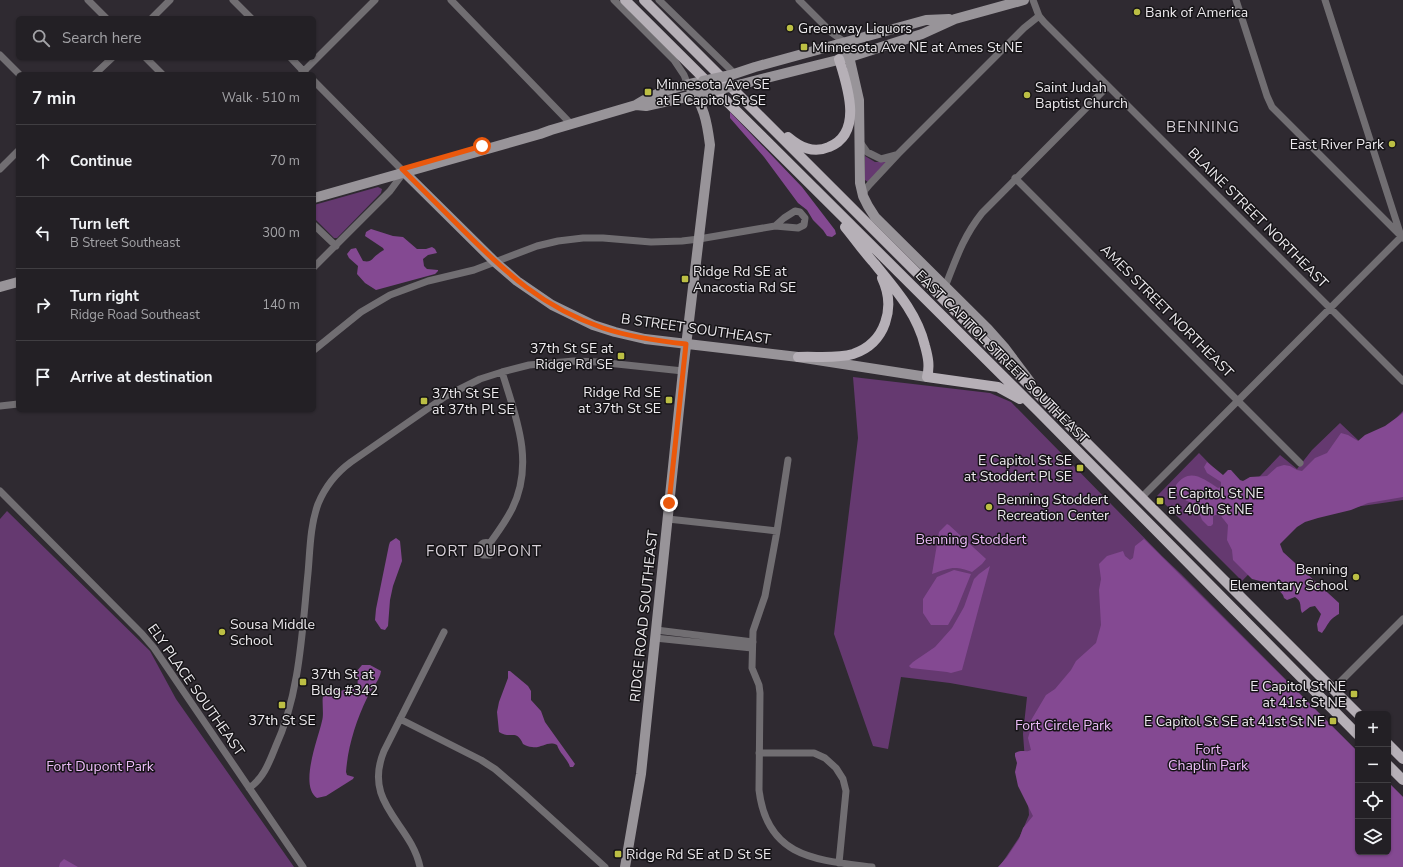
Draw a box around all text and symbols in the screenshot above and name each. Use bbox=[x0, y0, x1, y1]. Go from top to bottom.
place label: Bank of America bbox=[1145, 3, 1248, 22]
marker: Bank of America bbox=[1132, 7, 1142, 17]
search box bbox=[16, 16, 316, 60]
place label: Greenway Liquors bbox=[798, 19, 912, 38]
marker: Greenway Liquors bbox=[785, 23, 795, 33]
icon: search bbox=[30, 27, 52, 49]
text: Search here bbox=[62, 28, 142, 48]
place label: Minnesota Ave NE at Ames St NE bbox=[812, 38, 1023, 57]
marker: Minnesota Ave NE at Ames St NE bbox=[799, 42, 809, 52]
place label: Minnesota Ave SE at E Capitol St SE bbox=[656, 75, 770, 110]
place label: Saint Judah Baptist Church bbox=[1035, 78, 1128, 113]
text: 7 min bbox=[32, 87, 76, 110]
marker: Minnesota Ave SE at E Capitol St SE bbox=[643, 87, 653, 97]
text: Walk · 510 m bbox=[222, 89, 300, 107]
marker: Saint Judah Baptist Church bbox=[1022, 90, 1032, 100]
district label: BENNING bbox=[1166, 117, 1240, 137]
place label: East River Park bbox=[1290, 135, 1385, 154]
route start bbox=[473, 137, 491, 155]
marker: East River Park bbox=[1387, 139, 1397, 149]
street label: BLAINE STREET NORTHEAST bbox=[1184, 144, 1333, 293]
icon: ahead bbox=[32, 150, 54, 172]
text: Continue bbox=[70, 151, 132, 171]
text: 70 m bbox=[270, 152, 300, 170]
text: Turn left bbox=[70, 214, 129, 234]
icon: left bbox=[32, 222, 54, 244]
text: 300 m bbox=[262, 224, 300, 242]
text: B Street Southeast bbox=[70, 234, 180, 252]
street label: AMES STREET NORTHEAST bbox=[1096, 240, 1238, 382]
place label: Ridge Rd SE at Anacostia Rd SE bbox=[693, 262, 796, 297]
street label: EAST CAPITOL STREET SOUTHEAST bbox=[911, 266, 1093, 448]
marker: Ridge Rd SE at Anacostia Rd SE bbox=[680, 274, 690, 284]
text: Turn right bbox=[70, 286, 139, 306]
icon: right bbox=[32, 294, 54, 316]
text: 140 m bbox=[262, 296, 300, 314]
text: Ridge Road Southeast bbox=[70, 306, 200, 324]
street label: B STREET SOUTHEAST bbox=[620, 309, 773, 349]
place label: 37th St SE at Ridge Rd SE bbox=[530, 339, 613, 374]
marker: 37th St SE at Ridge Rd SE bbox=[616, 351, 626, 361]
icon: arrive bbox=[32, 366, 54, 388]
text: Arrive at destination bbox=[70, 367, 213, 387]
place label: Ridge Rd SE at 37th St SE bbox=[578, 383, 661, 418]
place label: 37th St SE at 37th Pl SE bbox=[432, 384, 515, 419]
marker: Ridge Rd SE at 37th St SE bbox=[664, 395, 674, 405]
marker: 37th St SE at 37th Pl SE bbox=[419, 396, 429, 406]
place label: E Capitol St SE at Stoddert Pl SE bbox=[964, 451, 1072, 486]
marker: E Capitol St SE at Stoddert Pl SE bbox=[1075, 463, 1085, 473]
place label: E Capitol St NE at 40th St NE bbox=[1168, 484, 1264, 519]
place label: Benning Stoddert Recreation Center bbox=[997, 490, 1109, 525]
route end bbox=[660, 494, 678, 512]
marker: E Capitol St NE at 40th St NE bbox=[1155, 496, 1165, 506]
marker: Benning Stoddert Recreation Center bbox=[984, 502, 994, 512]
street label: RIDGE ROAD SOUTHEAST bbox=[626, 528, 663, 703]
park label: Benning Stoddert bbox=[915, 530, 1027, 549]
district label: FORT DUPONT bbox=[426, 541, 542, 561]
place label: Benning Elementary School bbox=[1230, 560, 1349, 595]
marker: Benning Elementary School bbox=[1351, 572, 1361, 582]
place label: Sousa Middle School bbox=[230, 615, 315, 650]
street label: ELY PLACE SOUTHEAST bbox=[143, 620, 249, 760]
marker: Sousa Middle School bbox=[217, 627, 227, 637]
place label: 37th St at Bldg #342 bbox=[311, 665, 378, 700]
marker: 37th St at Bldg #342 bbox=[298, 677, 308, 687]
place label: E Capitol St NE at 41st St NE bbox=[1250, 677, 1346, 712]
marker: E Capitol St NE at 41st St NE bbox=[1349, 689, 1359, 699]
marker: 37th St SE bbox=[277, 700, 287, 710]
place label: 37th St SE bbox=[248, 711, 316, 730]
map controls bbox=[1355, 711, 1391, 855]
button: + bbox=[1355, 711, 1391, 747]
place label: E Capitol St SE at 41st St NE bbox=[1144, 712, 1325, 731]
park label: Fort Circle Park bbox=[1015, 716, 1112, 735]
marker: E Capitol St SE at 41st St NE bbox=[1328, 716, 1338, 726]
park label: Fort Chaplin Park bbox=[1168, 740, 1249, 775]
button: − bbox=[1355, 747, 1391, 783]
park label: Fort Dupont Park bbox=[46, 757, 155, 776]
button: locate bbox=[1355, 783, 1391, 819]
button: layers bbox=[1355, 819, 1391, 855]
place label: Ridge Rd SE at D St SE bbox=[626, 845, 771, 864]
marker: Ridge Rd SE at D St SE bbox=[613, 849, 623, 859]

